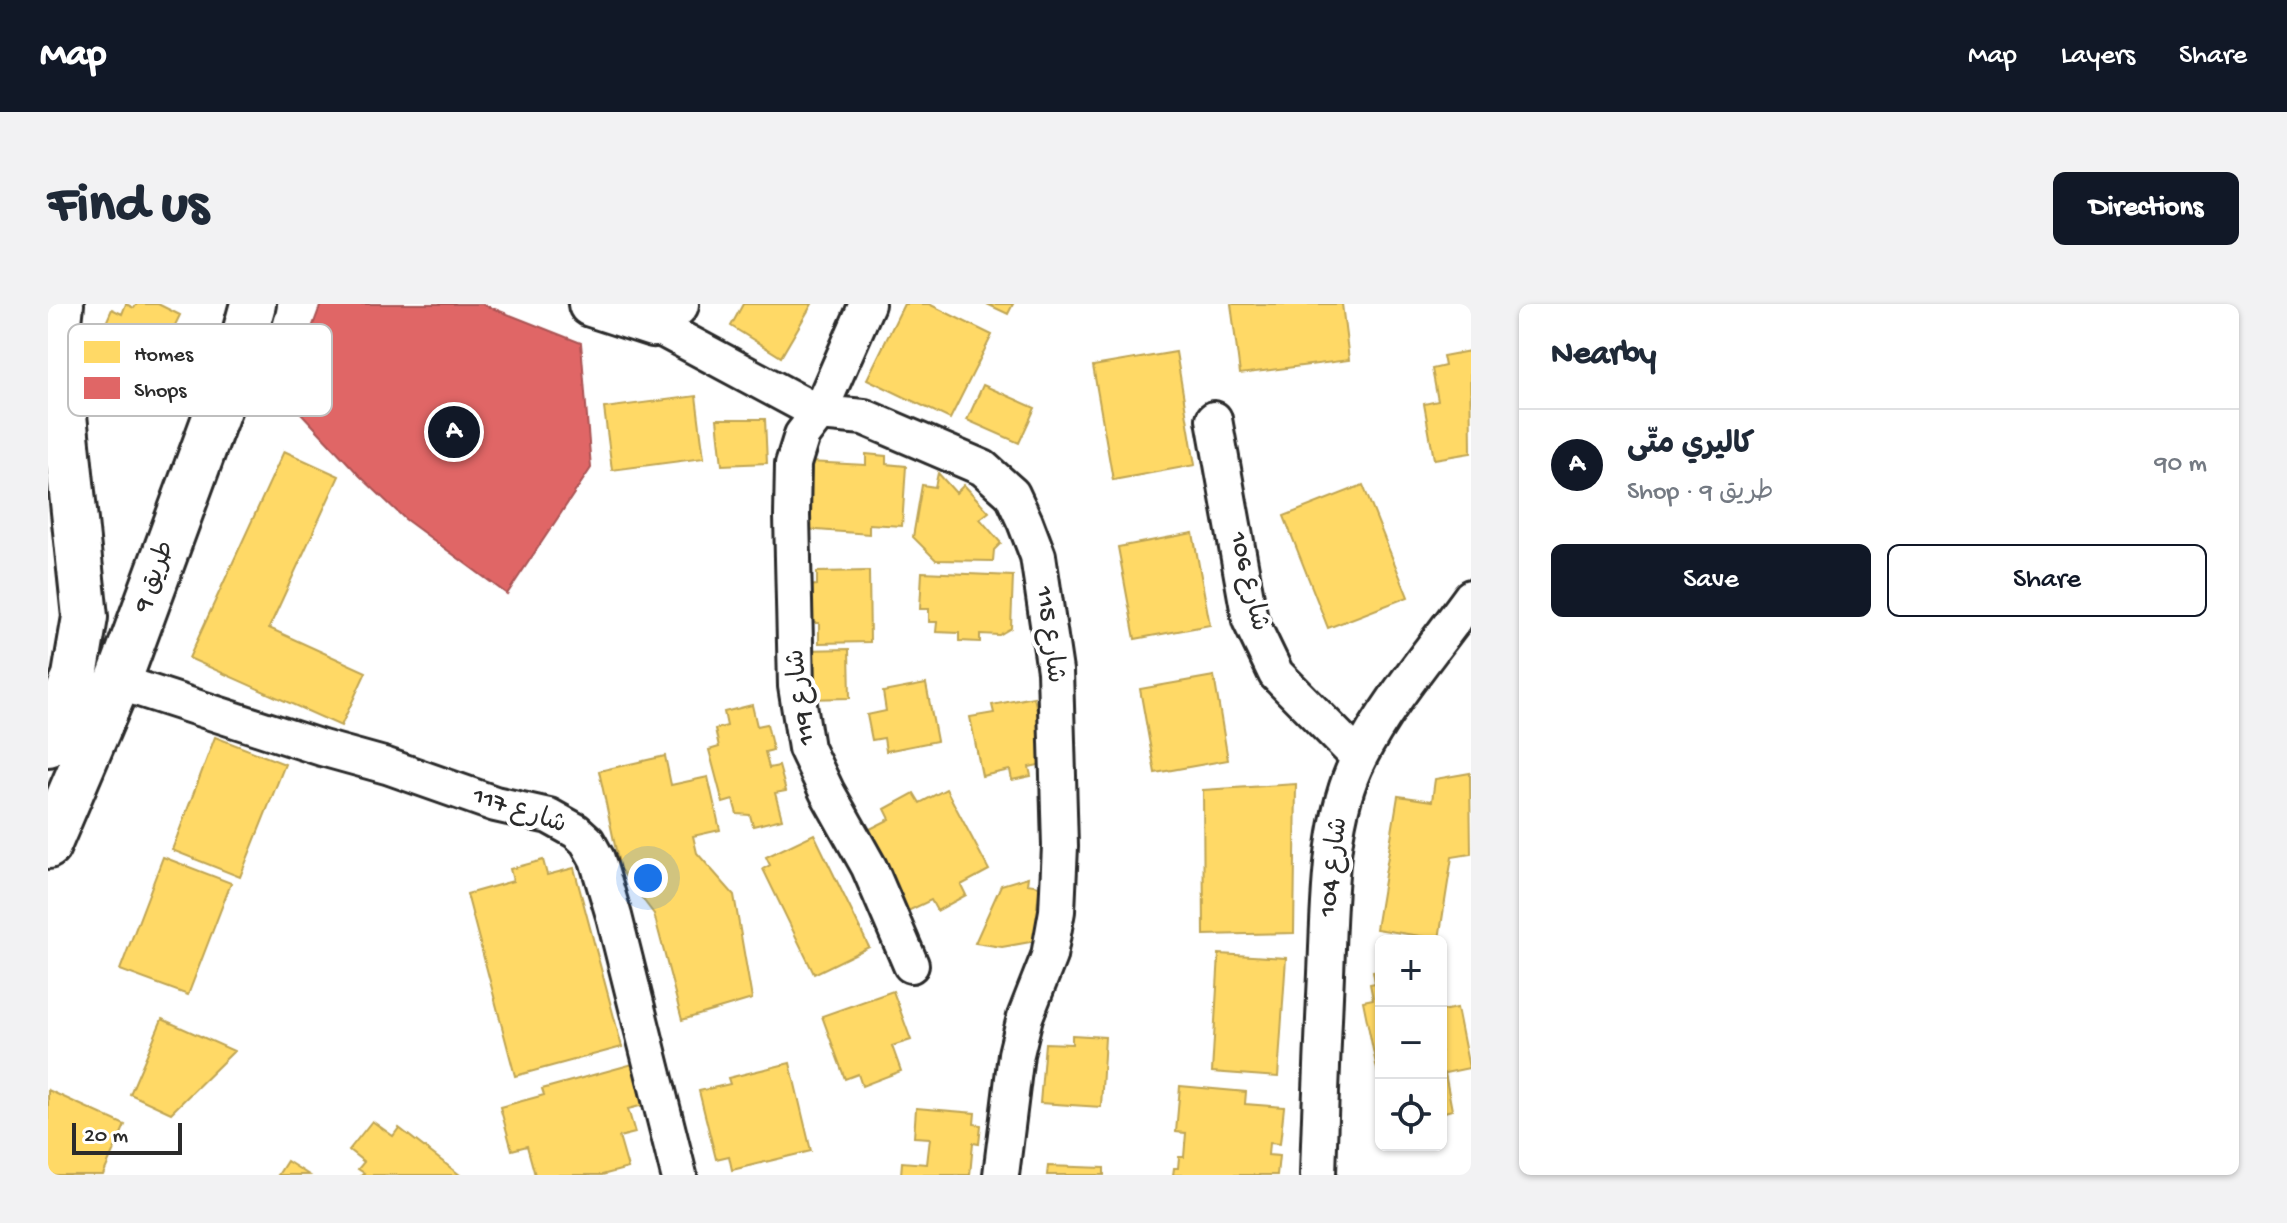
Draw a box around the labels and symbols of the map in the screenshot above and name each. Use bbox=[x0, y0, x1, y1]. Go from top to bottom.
legend bbox=[68, 324, 332, 416]
text: Homes bbox=[134, 343, 194, 369]
text: Shops bbox=[134, 379, 187, 405]
pin: A bbox=[428, 402, 480, 462]
street label: شارع 106 bbox=[1220, 528, 1273, 635]
street label: 9 طريق bbox=[128, 537, 183, 618]
street label: شارع 115 bbox=[1027, 584, 1069, 685]
street label: شارع 119 bbox=[782, 647, 824, 748]
street label: شارع 117 bbox=[467, 781, 570, 842]
street label: شارع 104 bbox=[1313, 815, 1356, 920]
your location bbox=[628, 858, 668, 898]
scale bar bbox=[72, 1119, 182, 1155]

